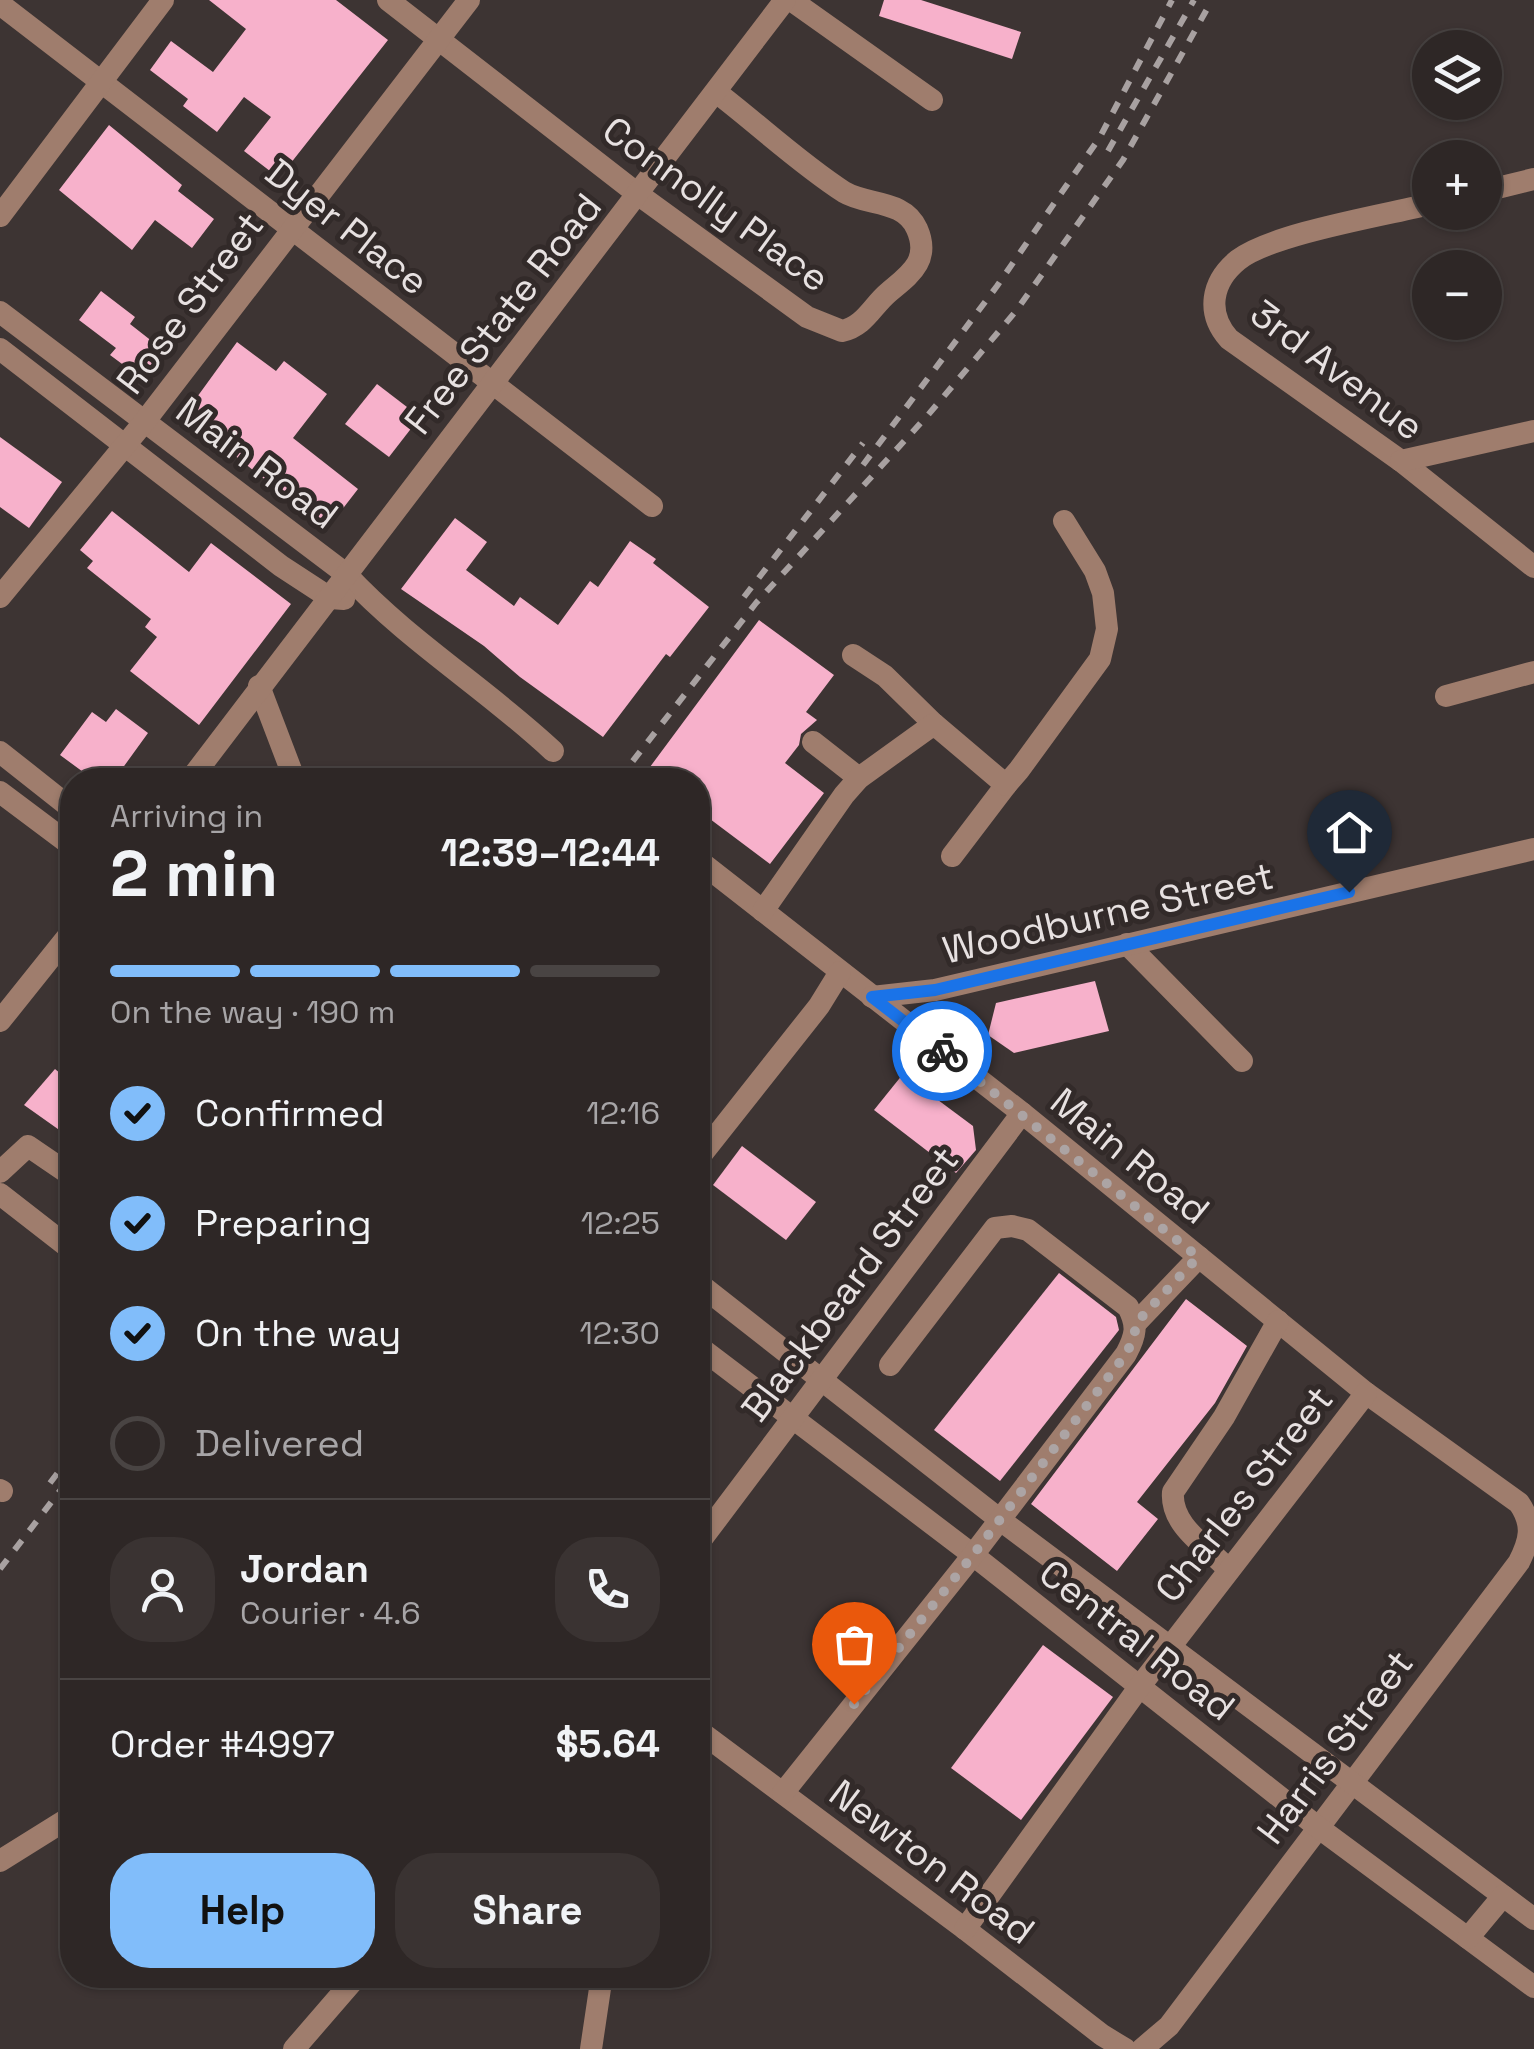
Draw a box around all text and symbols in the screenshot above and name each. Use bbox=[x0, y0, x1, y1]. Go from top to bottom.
map controls bbox=[1412, 30, 1502, 340]
button: layers bbox=[1412, 30, 1502, 120]
street label: Connolly Place bbox=[593, 106, 839, 302]
button: + bbox=[1412, 140, 1502, 230]
street label: Dyer Place bbox=[256, 148, 438, 306]
street label: Free State Road bbox=[394, 184, 612, 444]
street label: Rose Street bbox=[106, 202, 274, 404]
button: − bbox=[1412, 250, 1502, 340]
street label: 3rd Avenue bbox=[1241, 289, 1433, 451]
street label: Main Road bbox=[167, 387, 347, 539]
pin bbox=[1307, 790, 1392, 893]
text: Arriving in bbox=[110, 796, 263, 836]
icon: home bbox=[1322, 805, 1377, 860]
text: 12:39–12:44 bbox=[441, 829, 660, 877]
text: 2 min bbox=[110, 832, 278, 915]
street label: Woodburne Street bbox=[938, 852, 1278, 974]
text: On the way · 190 m bbox=[110, 992, 395, 1032]
courier bbox=[892, 1001, 992, 1101]
icon: bike bbox=[915, 1024, 970, 1079]
street label: Main Road bbox=[1041, 1077, 1219, 1235]
icon: check bbox=[110, 1086, 165, 1141]
text: Confirmed bbox=[195, 1089, 385, 1137]
text: 12:16 bbox=[586, 1093, 660, 1133]
street label: Blackbeard Street bbox=[731, 1137, 969, 1431]
icon: check bbox=[110, 1196, 165, 1251]
text: Preparing bbox=[195, 1199, 372, 1247]
text: 12:25 bbox=[581, 1203, 660, 1243]
icon: check bbox=[110, 1306, 165, 1361]
text: On the way bbox=[195, 1309, 401, 1357]
text: 12:30 bbox=[579, 1313, 660, 1353]
street label: Charles Street bbox=[1145, 1376, 1343, 1612]
text: Delivered bbox=[195, 1419, 364, 1467]
button: person bbox=[110, 1537, 215, 1642]
button: phone bbox=[555, 1537, 660, 1642]
text: Jordan bbox=[240, 1545, 369, 1593]
street label: Central Road bbox=[1030, 1549, 1244, 1731]
text: Courier · 4.6 bbox=[240, 1593, 421, 1633]
pin bbox=[812, 1602, 897, 1705]
icon: bag bbox=[827, 1617, 882, 1672]
street label: Harris Street bbox=[1246, 1640, 1424, 1854]
text: Order #4997 bbox=[110, 1720, 335, 1768]
text: $5.64 bbox=[556, 1720, 660, 1768]
street label: Newton Road bbox=[820, 1769, 1044, 1955]
button: Help bbox=[110, 1853, 375, 1968]
button: Share bbox=[395, 1853, 660, 1968]

